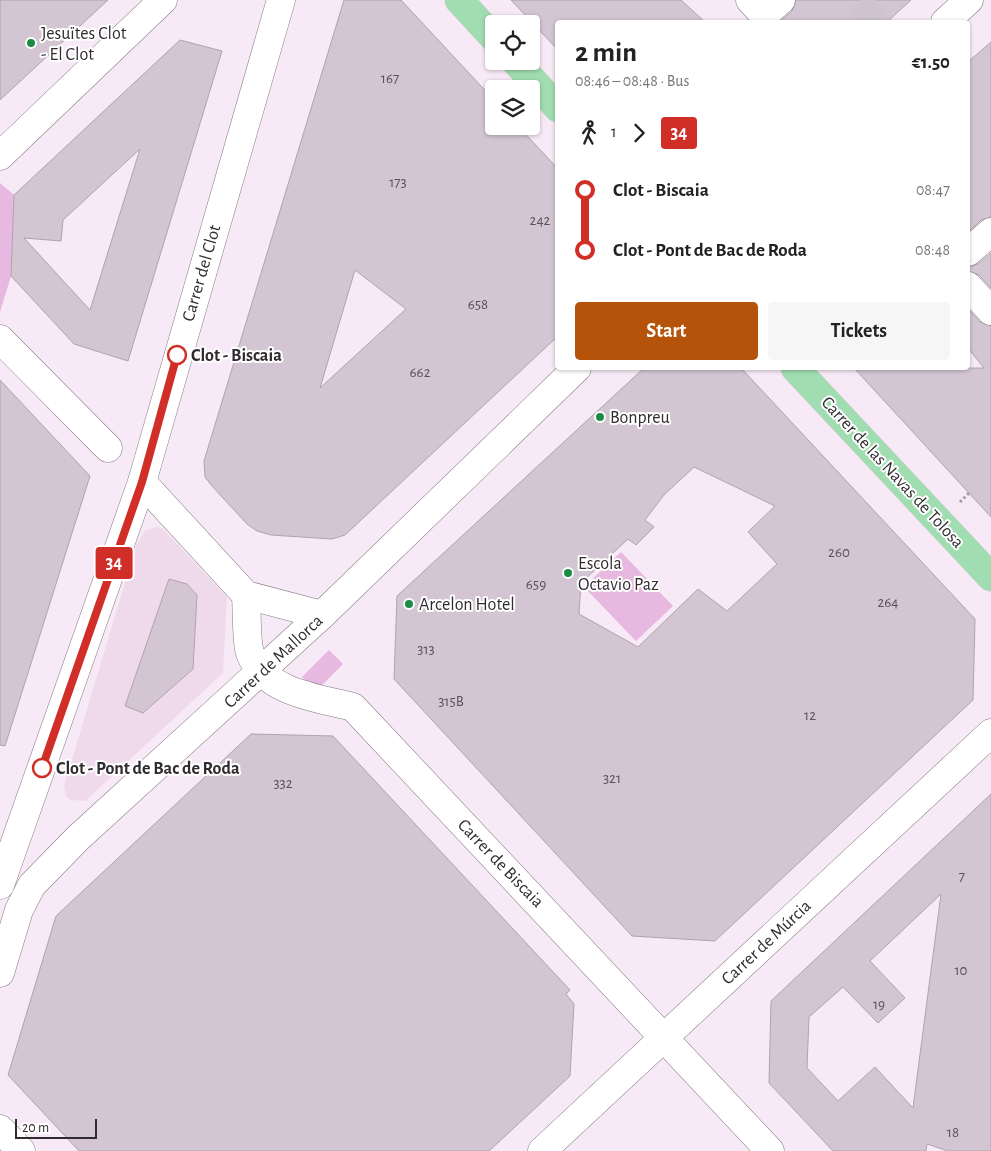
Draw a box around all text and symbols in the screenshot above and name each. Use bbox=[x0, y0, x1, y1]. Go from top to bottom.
map controls bbox=[485, 15, 540, 135]
button: locate bbox=[485, 15, 540, 70]
place label: Jesuïtes Clot - El Clot bbox=[41, 25, 127, 64]
marker: Jesuïtes Clot - El Clot bbox=[25, 37, 37, 49]
text: 2 min bbox=[575, 39, 637, 67]
text: €1.50 bbox=[912, 53, 950, 72]
house number: 167 bbox=[381, 71, 399, 86]
text: 08:46 – 08:48 · Bus bbox=[575, 73, 689, 89]
button: layers bbox=[485, 80, 540, 135]
icon: walk bbox=[575, 119, 603, 147]
icon: forward bbox=[625, 119, 653, 147]
text: 1 bbox=[611, 124, 617, 140]
text: 34 bbox=[671, 124, 687, 142]
house number: 173 bbox=[389, 175, 407, 190]
text: Clot - Biscaia bbox=[613, 181, 709, 200]
text: 08:47 bbox=[916, 182, 950, 198]
house number: 242 bbox=[530, 213, 551, 228]
street label: Carrer del Clot bbox=[180, 223, 224, 324]
text: Clot - Pont de Bac de Roda bbox=[613, 241, 807, 260]
text: 08:48 bbox=[915, 242, 950, 258]
house number: 658 bbox=[468, 297, 488, 312]
button: Start bbox=[575, 302, 758, 360]
button: Tickets bbox=[768, 302, 950, 360]
marker: Clot - Biscaia bbox=[167, 345, 187, 365]
place label: Clot - Biscaia bbox=[191, 347, 282, 365]
house number: 662 bbox=[410, 365, 431, 380]
street label: Carrer de las Navas de Tolosa bbox=[818, 393, 967, 552]
place label: Bonpreu bbox=[610, 409, 670, 427]
marker: Bonpreu bbox=[594, 411, 606, 423]
house number: 260 bbox=[828, 545, 850, 560]
line badge: 34 bbox=[92, 547, 136, 579]
text: 34 bbox=[106, 554, 122, 572]
place label: Escola Octavio Paz bbox=[578, 555, 659, 594]
marker: Escola Octavio Paz bbox=[562, 567, 574, 579]
house number: 659 bbox=[526, 577, 546, 592]
house number: 264 bbox=[877, 595, 899, 610]
place label: Arcelon Hotel bbox=[419, 596, 515, 614]
marker: Arcelon Hotel bbox=[403, 598, 415, 610]
street label: Carrer de Mallorca bbox=[221, 612, 326, 712]
house number: 313 bbox=[417, 642, 435, 657]
house number: 315B bbox=[438, 694, 464, 709]
house number: 12 bbox=[804, 708, 816, 723]
marker: Clot - Pont de Bac de Roda bbox=[32, 758, 52, 778]
place label: Clot - Pont de Bac de Roda bbox=[56, 760, 240, 778]
house number: 321 bbox=[603, 771, 621, 786]
house number: 332 bbox=[273, 776, 293, 791]
street label: Carrer de Biscaia bbox=[454, 816, 547, 911]
house number: 7 bbox=[959, 869, 965, 884]
street label: Carrer de Múrcia bbox=[718, 897, 815, 989]
house number: 10 bbox=[954, 963, 968, 978]
house number: 19 bbox=[873, 997, 885, 1012]
scale bar bbox=[15, 1116, 98, 1139]
text: 20 m bbox=[22, 1121, 49, 1135]
house number: 18 bbox=[947, 1125, 959, 1140]

